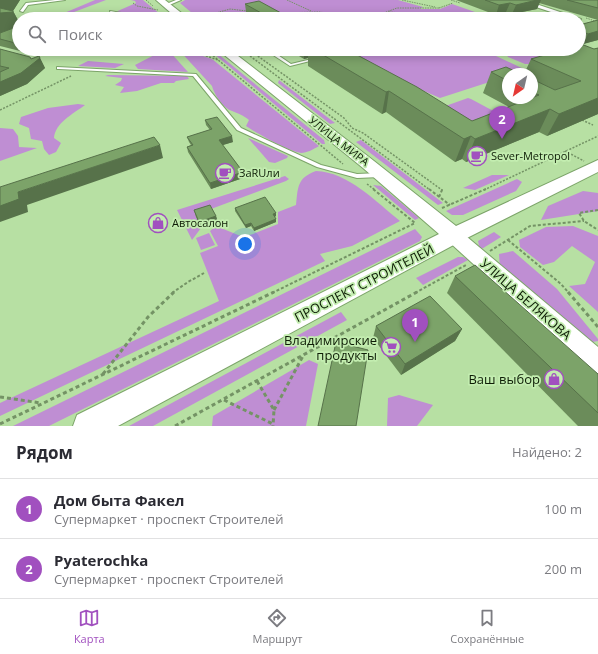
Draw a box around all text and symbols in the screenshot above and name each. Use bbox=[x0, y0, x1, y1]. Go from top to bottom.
search box bbox=[12, 12, 586, 56]
icon: search bbox=[26, 23, 48, 45]
text: Поиск bbox=[58, 24, 102, 44]
north arrow bbox=[502, 68, 538, 104]
pin: 2 bbox=[489, 106, 515, 139]
street label: УЛИЦА МИРА bbox=[306, 112, 373, 169]
cafe icon: Sever-Metropol bbox=[466, 145, 488, 167]
place label: Sever-Metropol bbox=[491, 148, 570, 163]
cafe icon: ЗаRUли bbox=[214, 162, 236, 184]
place label: ЗаRUли bbox=[239, 165, 280, 180]
shop icon: Автосалон bbox=[147, 212, 169, 234]
place label: Автосалон bbox=[172, 215, 228, 230]
your location bbox=[235, 234, 255, 254]
street label: ПРОСПЕКТ СТРОИТЕЛЕЙ bbox=[291, 240, 437, 326]
street label: УЛИЦА БЕЛЯКОВА bbox=[477, 254, 576, 344]
pin: 1 bbox=[402, 309, 428, 342]
place label: Владимирские продукты bbox=[284, 331, 377, 364]
supermarket icon: Владимирские продукты bbox=[380, 336, 402, 358]
shop icon: Ваш выбор bbox=[543, 368, 565, 390]
place label: Ваш выбор bbox=[468, 370, 540, 388]
text: Рядом bbox=[16, 441, 73, 464]
text: Найдено: 2 bbox=[512, 443, 582, 461]
text: Дом быта Факел bbox=[54, 490, 184, 510]
text: 1 bbox=[25, 500, 33, 518]
text: 100 m bbox=[544, 500, 582, 518]
text: Супермаркет · проспект Строителей bbox=[54, 510, 283, 528]
text: Pyaterochka bbox=[54, 550, 148, 570]
text: 2 bbox=[25, 560, 33, 578]
text: 200 m bbox=[544, 560, 582, 578]
text: Супермаркет · проспект Строителей bbox=[54, 570, 283, 588]
tab: Карта bbox=[74, 607, 105, 646]
tab: Маршрут bbox=[253, 607, 302, 646]
tab: Сохранённые bbox=[450, 607, 524, 646]

